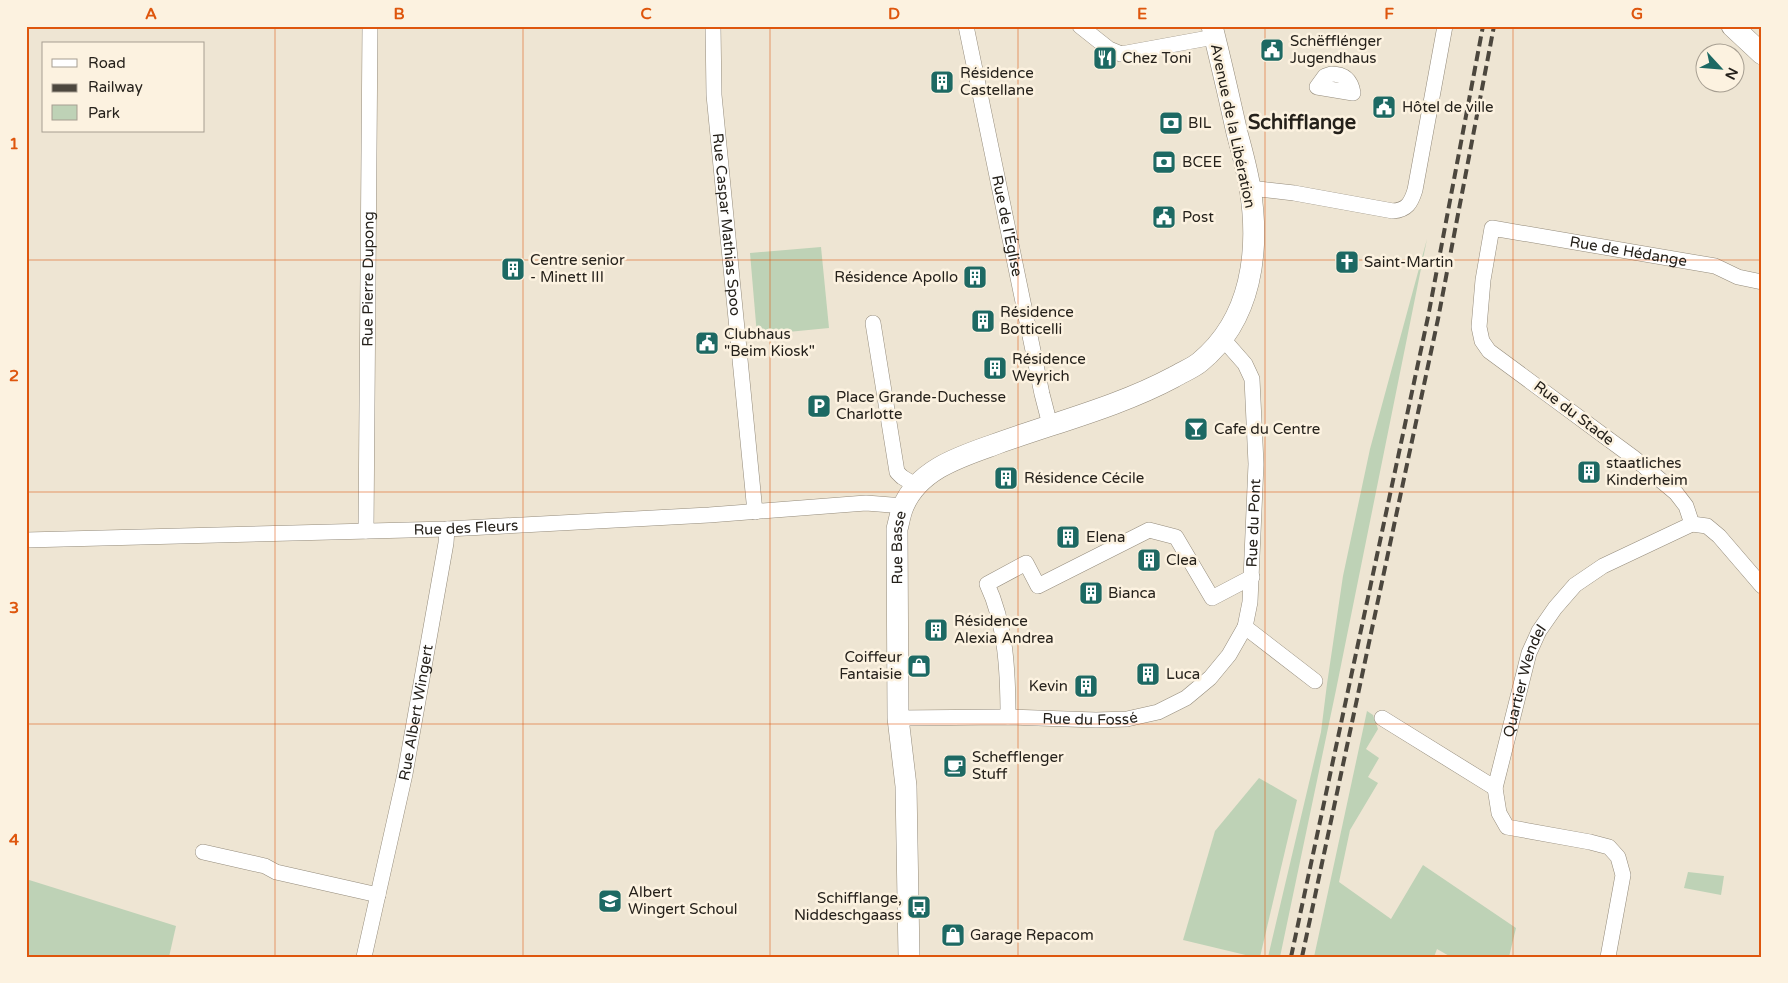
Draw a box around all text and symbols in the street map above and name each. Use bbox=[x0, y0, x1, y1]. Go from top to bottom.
text: A bbox=[145, 4, 157, 24]
text: B bbox=[393, 4, 405, 24]
text: C bbox=[640, 4, 652, 24]
text: D bbox=[888, 4, 900, 24]
text: E bbox=[1137, 4, 1147, 24]
text: F bbox=[1384, 4, 1394, 24]
text: G bbox=[1631, 4, 1643, 24]
place label: Schëfflénger Jugendhaus bbox=[1290, 32, 1382, 67]
public building icon: Schëfflénger Jugendhaus bbox=[1259, 37, 1285, 63]
legend bbox=[42, 42, 205, 132]
street label: Avenue de la Libération bbox=[1207, 42, 1259, 210]
north arrow bbox=[1696, 42, 1746, 92]
restaurant icon: Chez Toni bbox=[1092, 45, 1118, 71]
place label: Chez Toni bbox=[1122, 49, 1192, 67]
text: Road bbox=[88, 54, 126, 72]
place label: Résidence Castellane bbox=[960, 64, 1034, 99]
text: N bbox=[1721, 65, 1741, 82]
building icon: Résidence Castellane bbox=[929, 69, 955, 95]
text: Railway bbox=[88, 78, 143, 96]
public building icon: Hôtel de ville bbox=[1371, 94, 1397, 120]
place label: Hôtel de ville bbox=[1402, 98, 1493, 116]
text: Park bbox=[88, 104, 120, 122]
bank icon: BIL bbox=[1158, 110, 1184, 136]
district label: Schifflange bbox=[1248, 111, 1356, 135]
place label: BIL bbox=[1188, 114, 1212, 132]
street label: Rue Caspar Mathias Spoo bbox=[709, 132, 745, 317]
text: 1 bbox=[9, 134, 19, 154]
bank icon: BCEE bbox=[1151, 149, 1177, 175]
place label: BCEE bbox=[1182, 153, 1222, 171]
street label: Rue de l'Église bbox=[988, 173, 1027, 278]
public building icon: Post bbox=[1151, 204, 1177, 230]
place label: Post bbox=[1182, 208, 1214, 226]
street label: Rue Pierre Dupong bbox=[358, 211, 378, 347]
street label: Rue de Hédange bbox=[1568, 232, 1688, 270]
church icon: Saint-Martin bbox=[1334, 249, 1360, 275]
place label: Centre senior - Minett III bbox=[530, 251, 625, 286]
place label: Saint-Martin bbox=[1364, 253, 1453, 271]
building icon: Centre senior - Minett III bbox=[500, 256, 526, 282]
building icon: Résidence Apollo bbox=[962, 264, 988, 290]
place label: Résidence Apollo bbox=[834, 268, 958, 286]
place label: Résidence Botticelli bbox=[1000, 303, 1074, 338]
building icon: Résidence Botticelli bbox=[970, 308, 996, 334]
place label: Clubhaus "Beim Kiosk" bbox=[724, 325, 815, 360]
public building icon: Clubhaus "Beim Kiosk" bbox=[694, 330, 720, 356]
place label: Résidence Weyrich bbox=[1012, 350, 1086, 385]
building icon: Résidence Weyrich bbox=[982, 355, 1008, 381]
text: 2 bbox=[9, 366, 19, 386]
street label: Rue du Stade bbox=[1530, 377, 1618, 449]
place label: Place Grande-Duchesse Charlotte bbox=[836, 388, 1006, 423]
parking icon: Place Grande-Duchesse Charlotte bbox=[806, 393, 832, 419]
bar icon: Cafe du Centre bbox=[1183, 416, 1209, 442]
place label: Cafe du Centre bbox=[1214, 420, 1320, 438]
place label: staatliches Kinderheim bbox=[1606, 454, 1688, 489]
building icon: staatliches Kinderheim bbox=[1576, 459, 1602, 485]
building icon: Résidence Cécile bbox=[993, 465, 1019, 491]
place label: Résidence Cécile bbox=[1024, 469, 1144, 487]
street label: Rue du Pont bbox=[1243, 478, 1264, 568]
street label: Rue Basse bbox=[888, 509, 910, 585]
street label: Rue des Fleurs bbox=[413, 516, 519, 539]
building icon: Elena bbox=[1055, 524, 1081, 550]
place label: Elena bbox=[1086, 528, 1125, 546]
building icon: Clea bbox=[1136, 547, 1162, 573]
place label: Clea bbox=[1166, 551, 1197, 569]
building icon: Bianca bbox=[1078, 580, 1104, 606]
place label: Bianca bbox=[1108, 584, 1156, 602]
text: 3 bbox=[9, 598, 19, 618]
place label: Résidence Alexia Andrea bbox=[954, 612, 1054, 647]
building icon: Résidence Alexia Andrea bbox=[923, 617, 949, 643]
street label: Quartier Wendel bbox=[1499, 621, 1550, 739]
street label: Rue Albert Wingert bbox=[395, 643, 437, 782]
place label: Coiffeur Fantaisie bbox=[839, 648, 902, 683]
shop icon: Coiffeur Fantaisie bbox=[906, 653, 932, 679]
building icon: Luca bbox=[1135, 661, 1161, 687]
place label: Luca bbox=[1166, 665, 1200, 683]
building icon: Kevin bbox=[1073, 673, 1099, 699]
place label: Kevin bbox=[1029, 677, 1068, 695]
street label: Rue du Fossé bbox=[1042, 708, 1139, 729]
place label: Schefflenger Stuff bbox=[972, 748, 1064, 783]
cafe icon: Schefflenger Stuff bbox=[942, 753, 968, 779]
text: 4 bbox=[9, 830, 19, 850]
place label: Albert Wingert Schoul bbox=[628, 883, 738, 918]
school or university icon: Albert Wingert Schoul bbox=[597, 888, 623, 914]
place label: Schifflange, Niddeschgaass bbox=[794, 889, 902, 924]
bus stop icon: Schifflange, Niddeschgaass bbox=[906, 894, 932, 920]
shop icon: Garage Repacom bbox=[940, 922, 966, 948]
place label: Garage Repacom bbox=[970, 926, 1094, 944]

